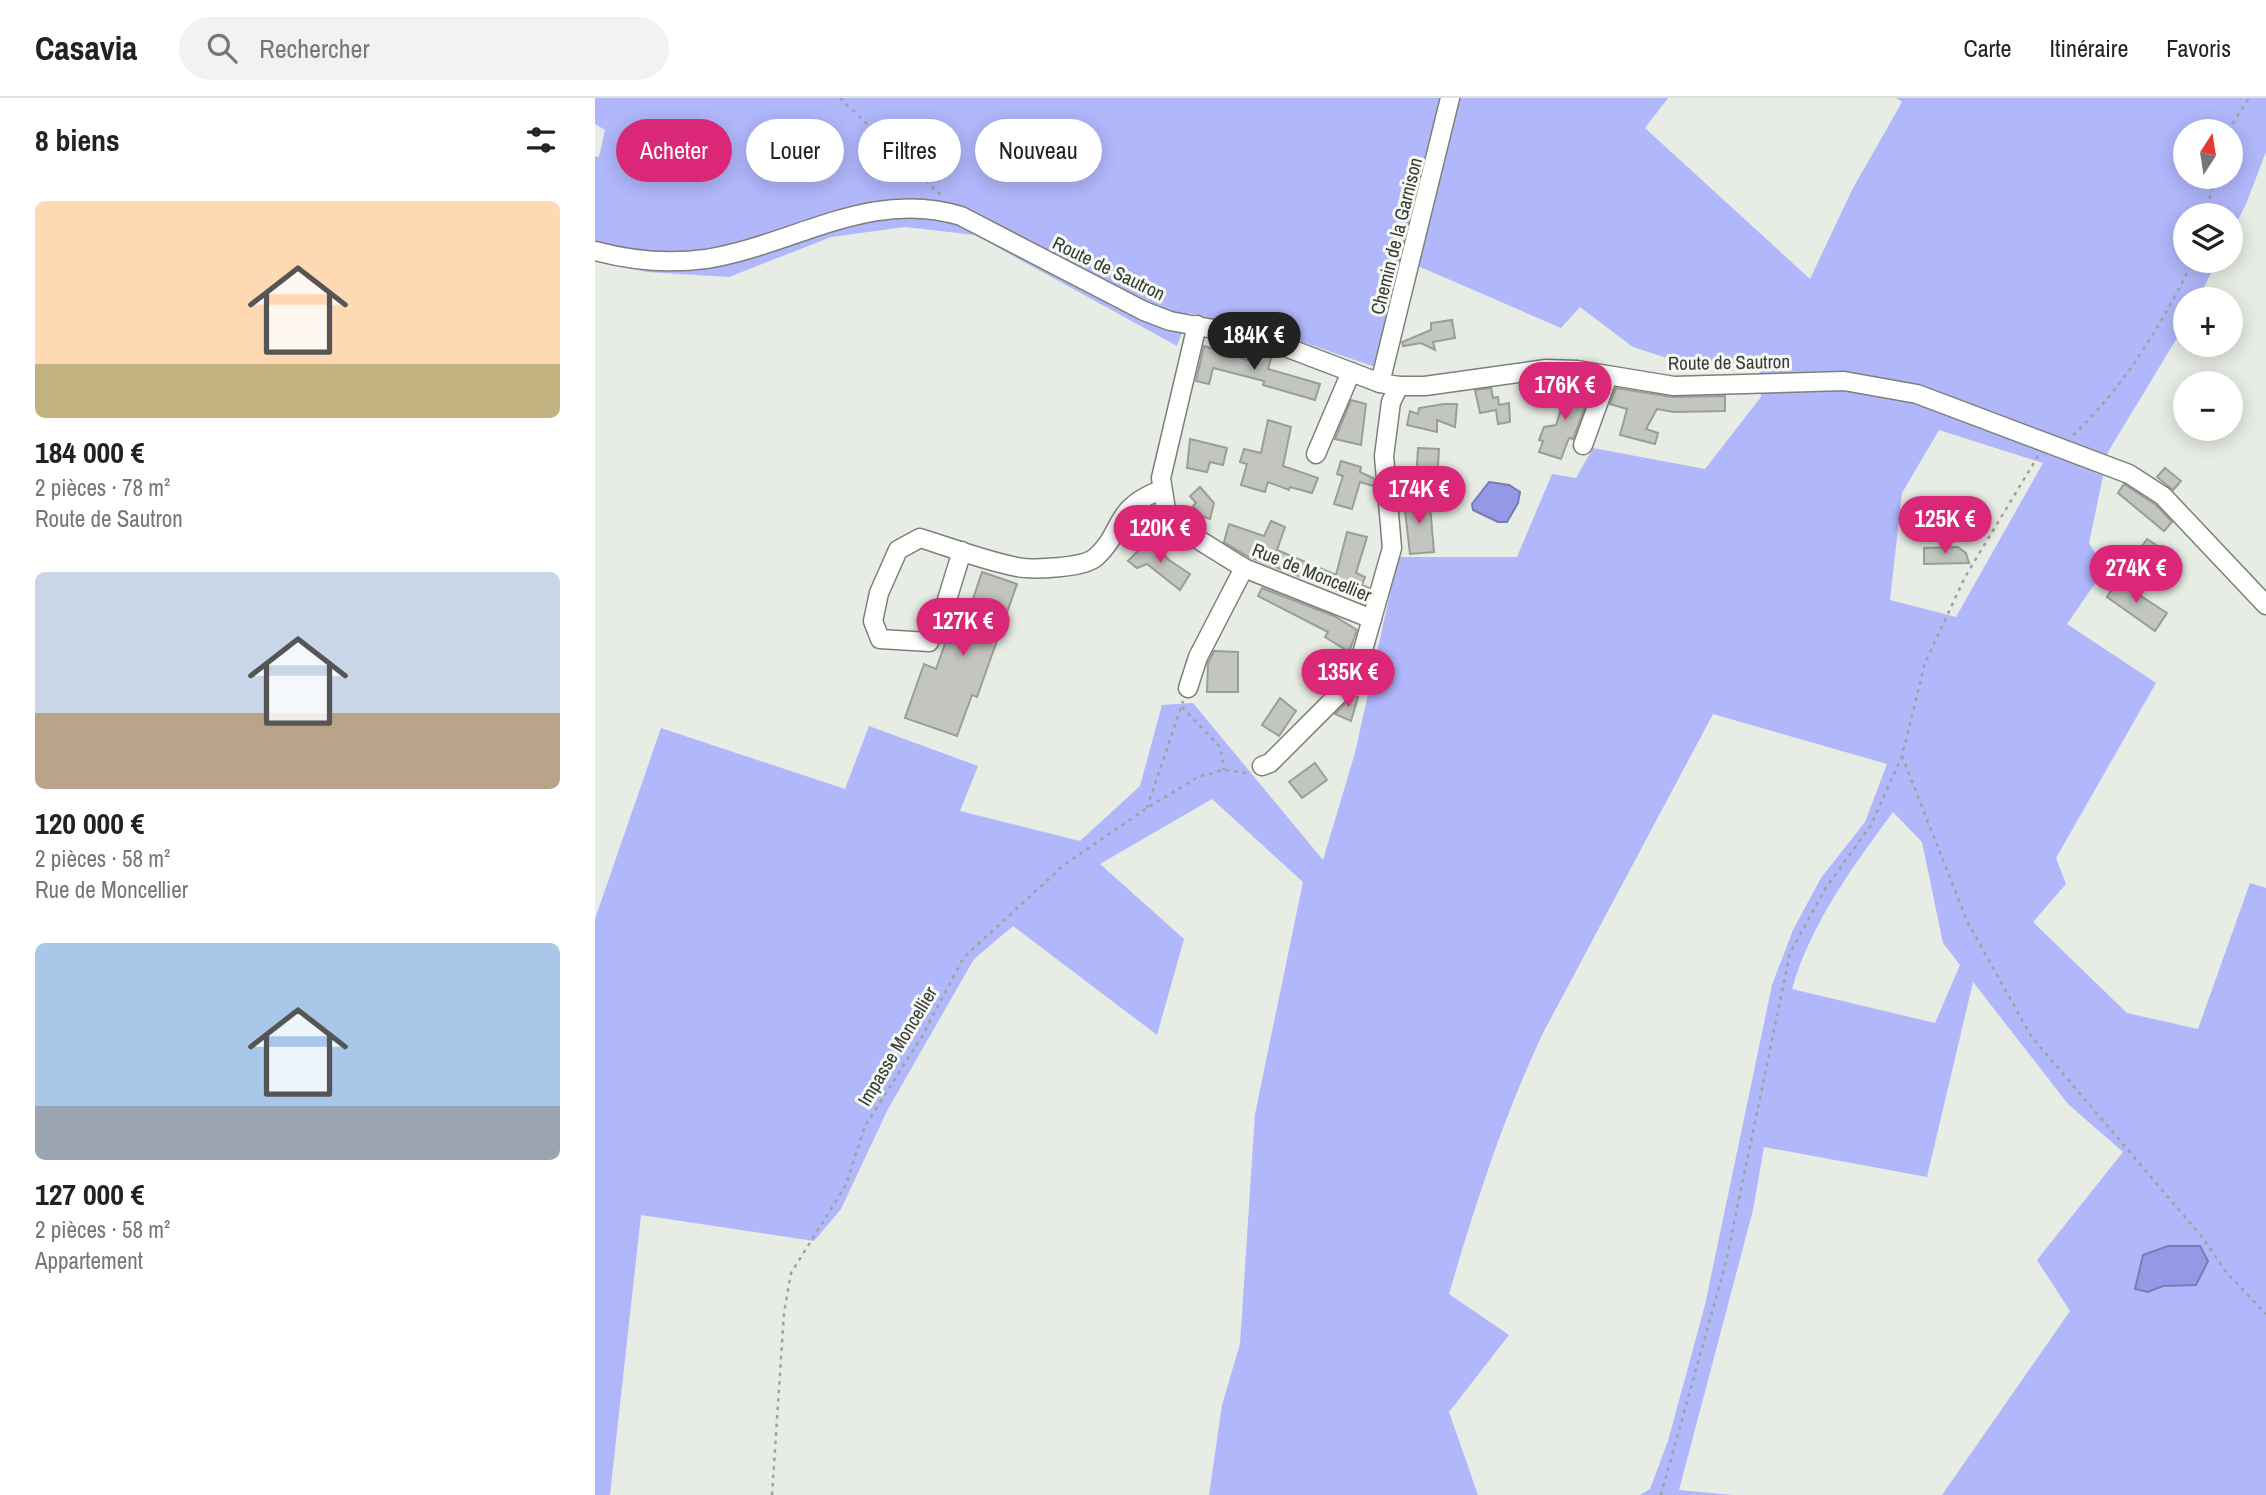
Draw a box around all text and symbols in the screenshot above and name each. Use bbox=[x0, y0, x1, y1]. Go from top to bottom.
search box bbox=[179, 17, 669, 80]
text: Casavia bbox=[35, 26, 137, 70]
icon: search bbox=[203, 29, 241, 67]
text: Rechercher bbox=[259, 31, 370, 66]
text: Carte bbox=[1963, 32, 2012, 64]
text: Itinéraire bbox=[2050, 32, 2128, 64]
text: Favoris bbox=[2166, 32, 2231, 64]
chip: Acheter bbox=[616, 119, 732, 182]
chip: Louer bbox=[746, 119, 844, 182]
chip: Filtres bbox=[858, 119, 961, 182]
chip: Nouveau bbox=[975, 119, 1102, 182]
north arrow bbox=[2173, 119, 2243, 189]
map controls bbox=[2173, 119, 2243, 441]
text: 8 biens bbox=[35, 120, 120, 160]
icon: filters bbox=[522, 121, 560, 159]
street label: Chemin de la Garnison bbox=[1364, 155, 1428, 317]
button: layers bbox=[2173, 203, 2243, 273]
street label: Route de Sautron bbox=[1048, 230, 1170, 306]
icon: home bbox=[235, 247, 361, 373]
button: + bbox=[2173, 287, 2243, 357]
pin: 184K € bbox=[1197, 313, 1311, 372]
text: 184K € bbox=[1224, 319, 1284, 350]
street label: Route de Sautron bbox=[1668, 348, 1790, 376]
pin: 176K € bbox=[1508, 362, 1622, 422]
text: 176K € bbox=[1535, 369, 1595, 400]
button: − bbox=[2173, 371, 2243, 441]
text: 184 000 € bbox=[35, 432, 144, 472]
pin: 174K € bbox=[1362, 466, 1476, 526]
text: 2 pièces · 78 m² bbox=[35, 472, 170, 503]
text: 174K € bbox=[1389, 473, 1449, 504]
pin: 125K € bbox=[1888, 496, 2002, 556]
text: Route de Sautron bbox=[35, 503, 183, 534]
text: 125K € bbox=[1915, 503, 1975, 534]
pin: 120K € bbox=[1103, 505, 1217, 565]
text: 120K € bbox=[1130, 512, 1190, 543]
street label: Rue de Moncellier bbox=[1249, 536, 1376, 608]
pin: 274K € bbox=[2079, 546, 2193, 605]
text: 274K € bbox=[2106, 552, 2166, 583]
pin: 127K € bbox=[906, 598, 1020, 658]
text: 127K € bbox=[933, 605, 993, 636]
icon: home bbox=[235, 618, 361, 744]
pin: 135K € bbox=[1291, 650, 1405, 709]
text: 135K € bbox=[1318, 656, 1378, 687]
text: 120 000 € bbox=[35, 803, 144, 843]
text: 2 pièces · 58 m² bbox=[35, 843, 170, 874]
text: Rue de Moncellier bbox=[35, 874, 188, 905]
street label: Impasse Moncellier bbox=[851, 981, 943, 1111]
icon: home bbox=[235, 989, 361, 1115]
text: 127 000 € bbox=[35, 1174, 144, 1214]
text: 2 pièces · 58 m² bbox=[35, 1214, 170, 1245]
text: Appartement bbox=[35, 1245, 143, 1276]

